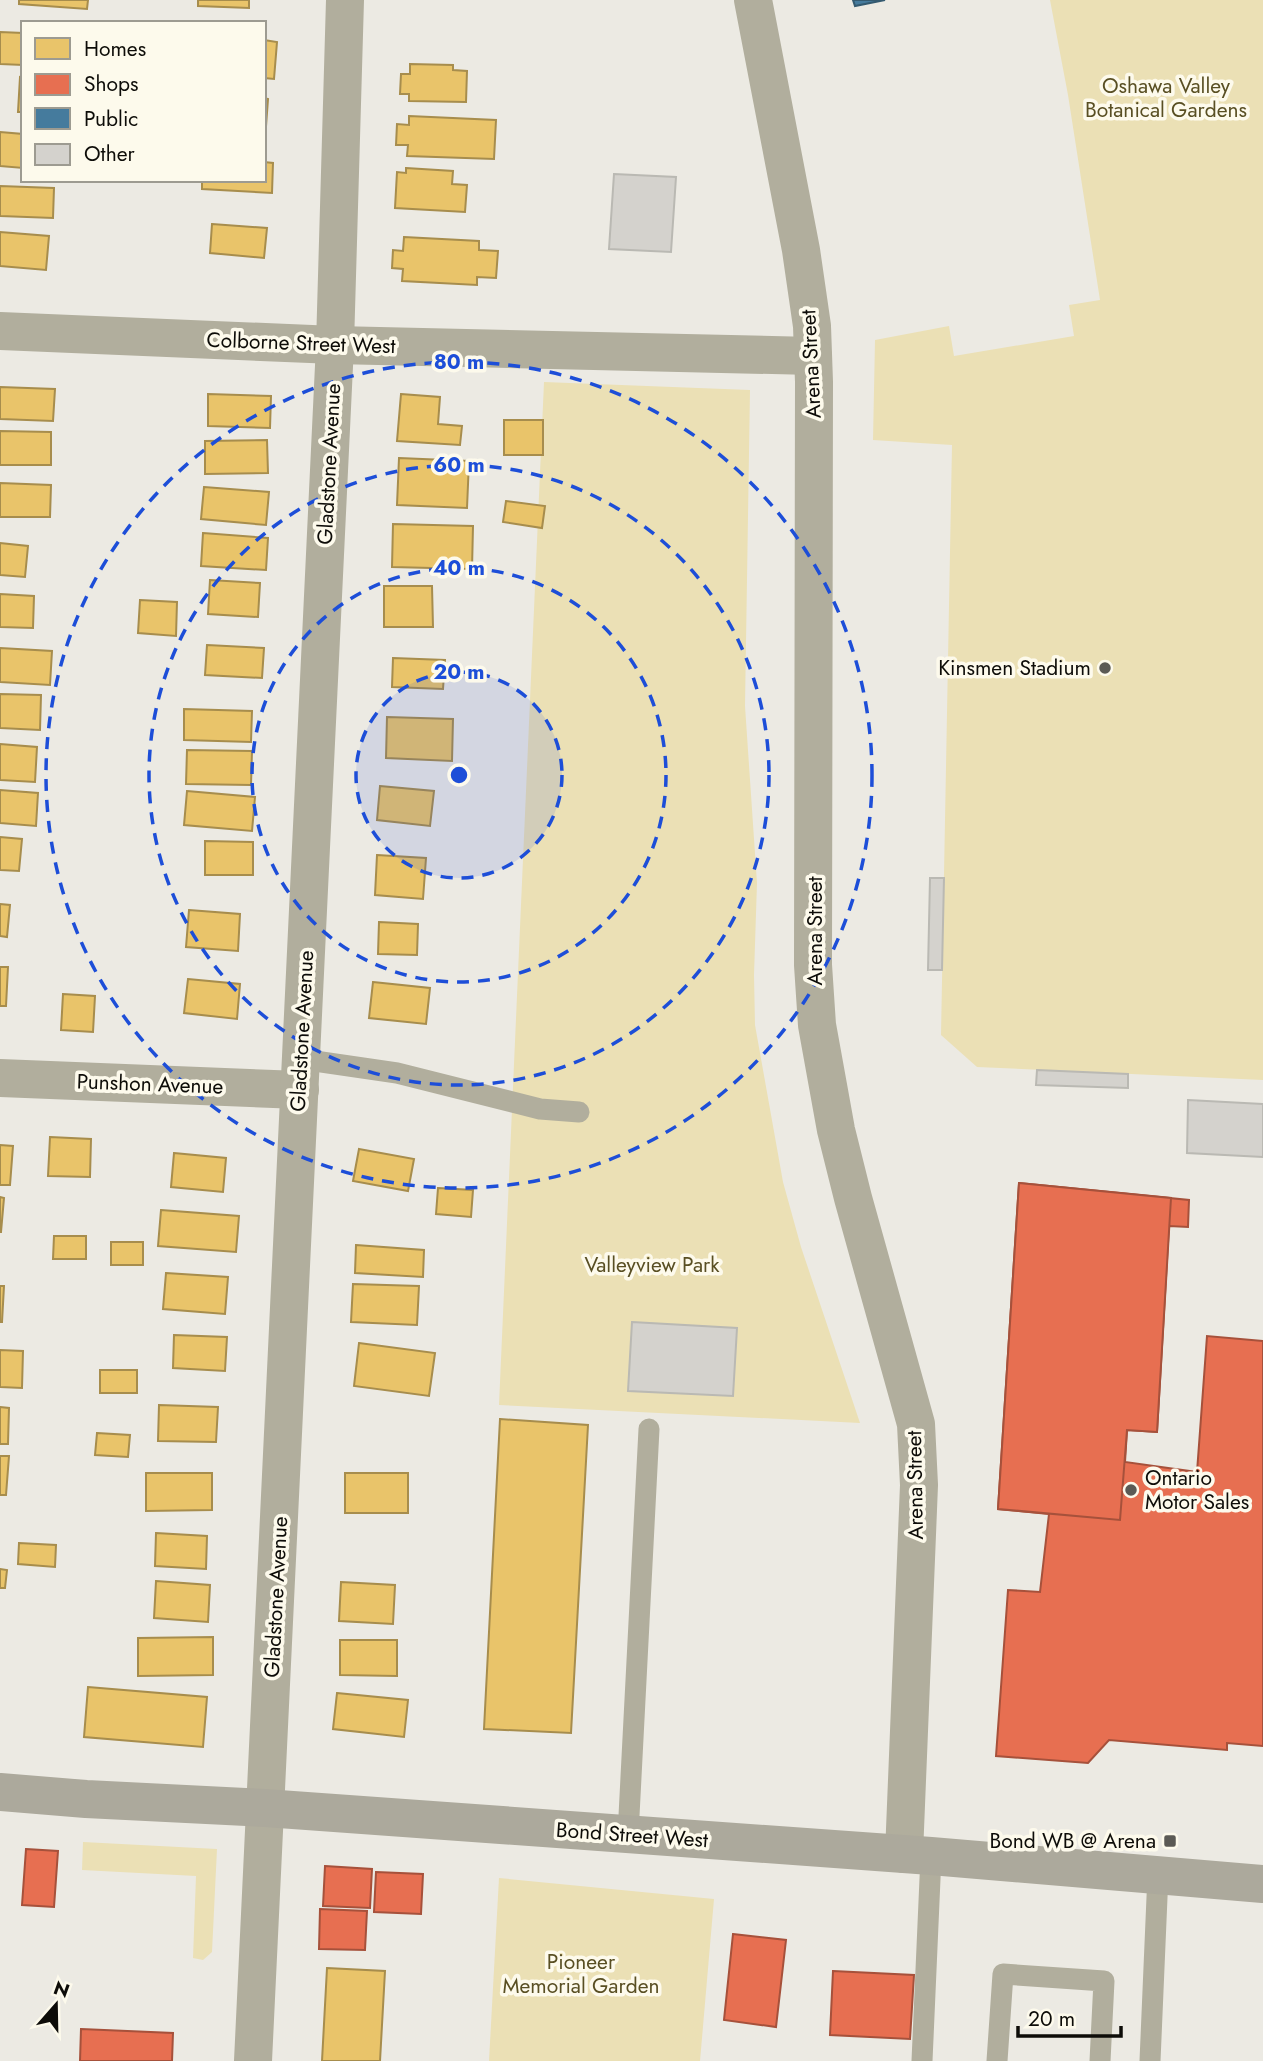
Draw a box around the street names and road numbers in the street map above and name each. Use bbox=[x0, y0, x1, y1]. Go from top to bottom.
street label: Arena Street bbox=[793, 309, 829, 419]
street label: Colborne Street West bbox=[206, 325, 396, 361]
street label: Gladstone Avenue bbox=[310, 382, 348, 546]
street label: Arena Street bbox=[800, 876, 830, 986]
street label: Gladstone Avenue bbox=[283, 949, 321, 1113]
street label: Punshon Avenue bbox=[76, 1066, 224, 1102]
street label: Arena Street bbox=[899, 1430, 931, 1540]
street label: Gladstone Avenue bbox=[257, 1515, 295, 1679]
street label: Bond Street West bbox=[555, 1815, 709, 1855]

